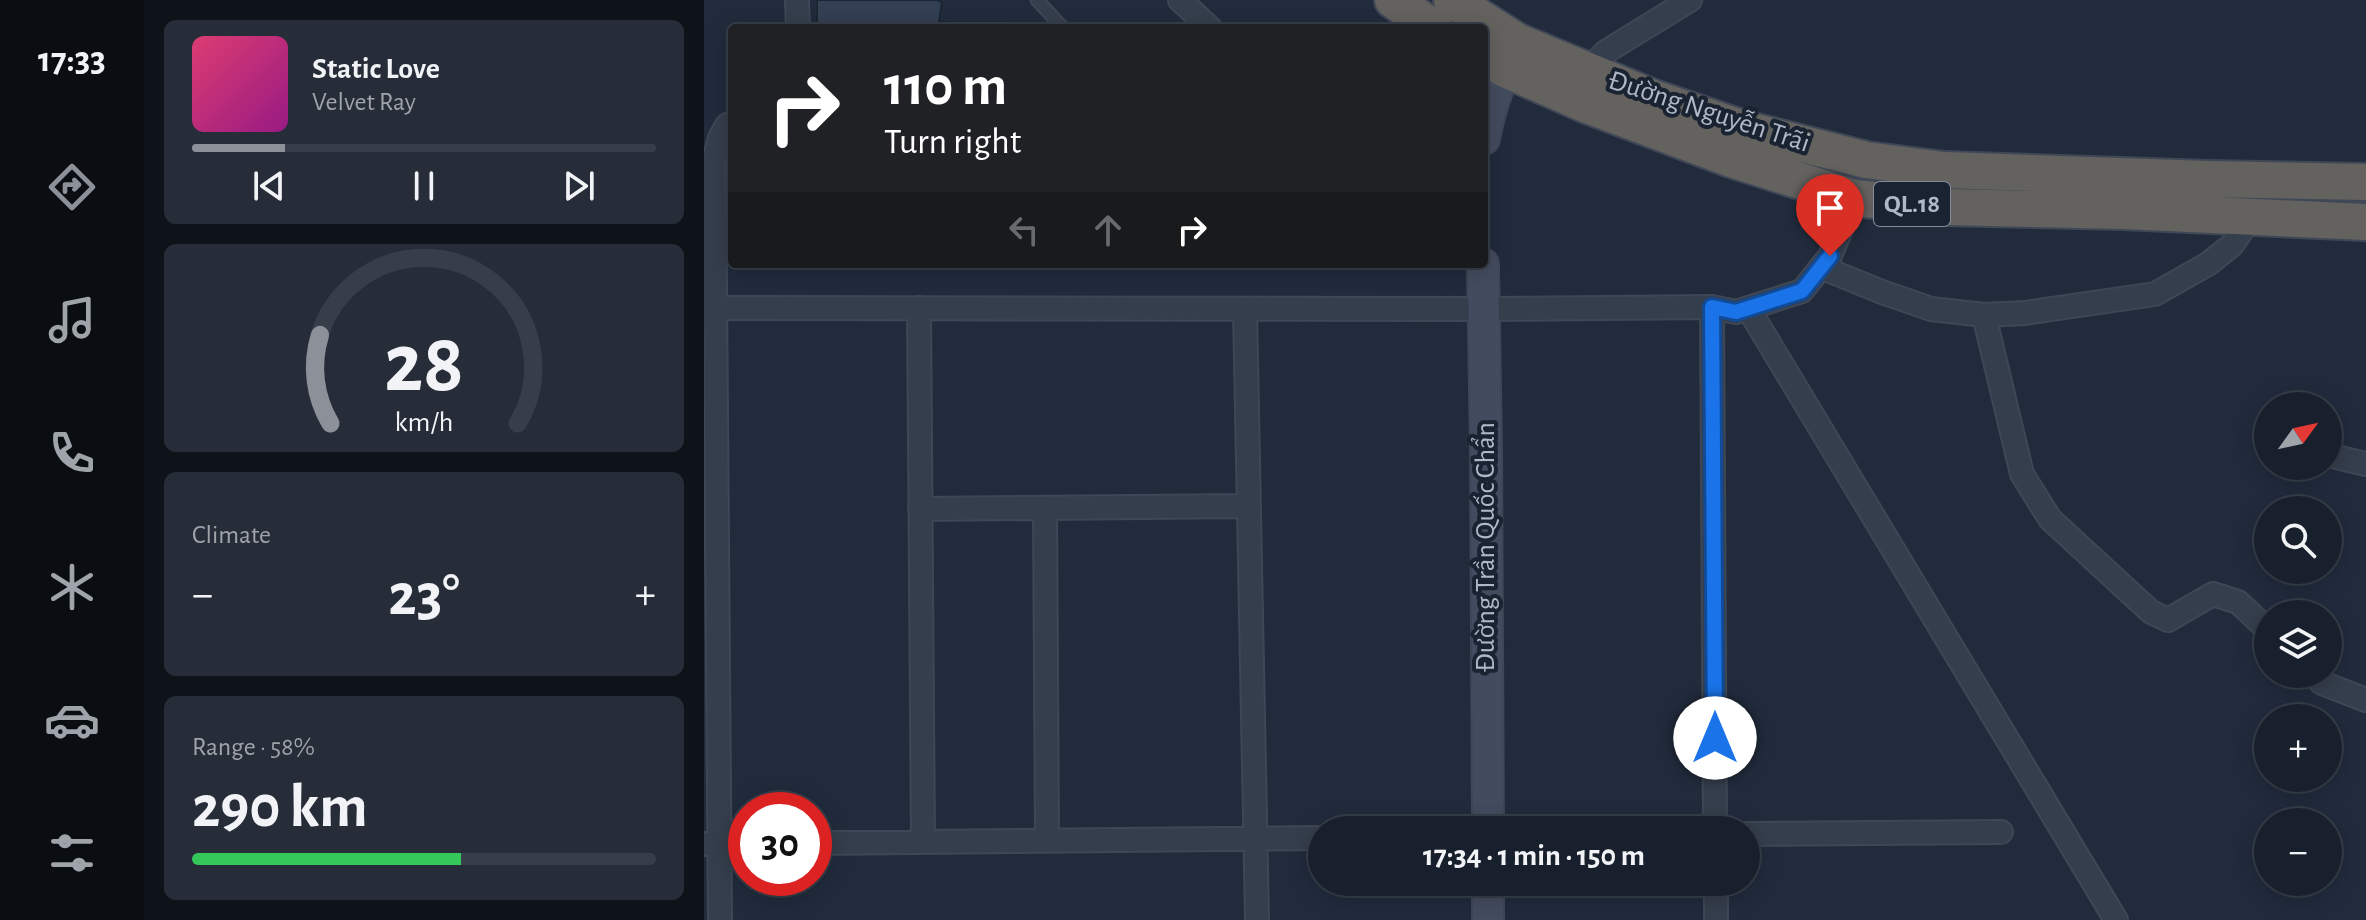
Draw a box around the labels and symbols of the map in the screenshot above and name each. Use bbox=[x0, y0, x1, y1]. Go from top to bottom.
street label: Đường Nguyễn Trãi bbox=[1605, 65, 1814, 158]
pin bbox=[1796, 174, 1864, 256]
road number: QL.18 bbox=[1874, 182, 1950, 226]
north arrow bbox=[2254, 392, 2342, 480]
street label: Đường Trần Quốc Chẩn bbox=[1471, 422, 1500, 672]
position arrow bbox=[1673, 696, 1757, 780]
speed limit sign: 30 bbox=[728, 792, 832, 896]

